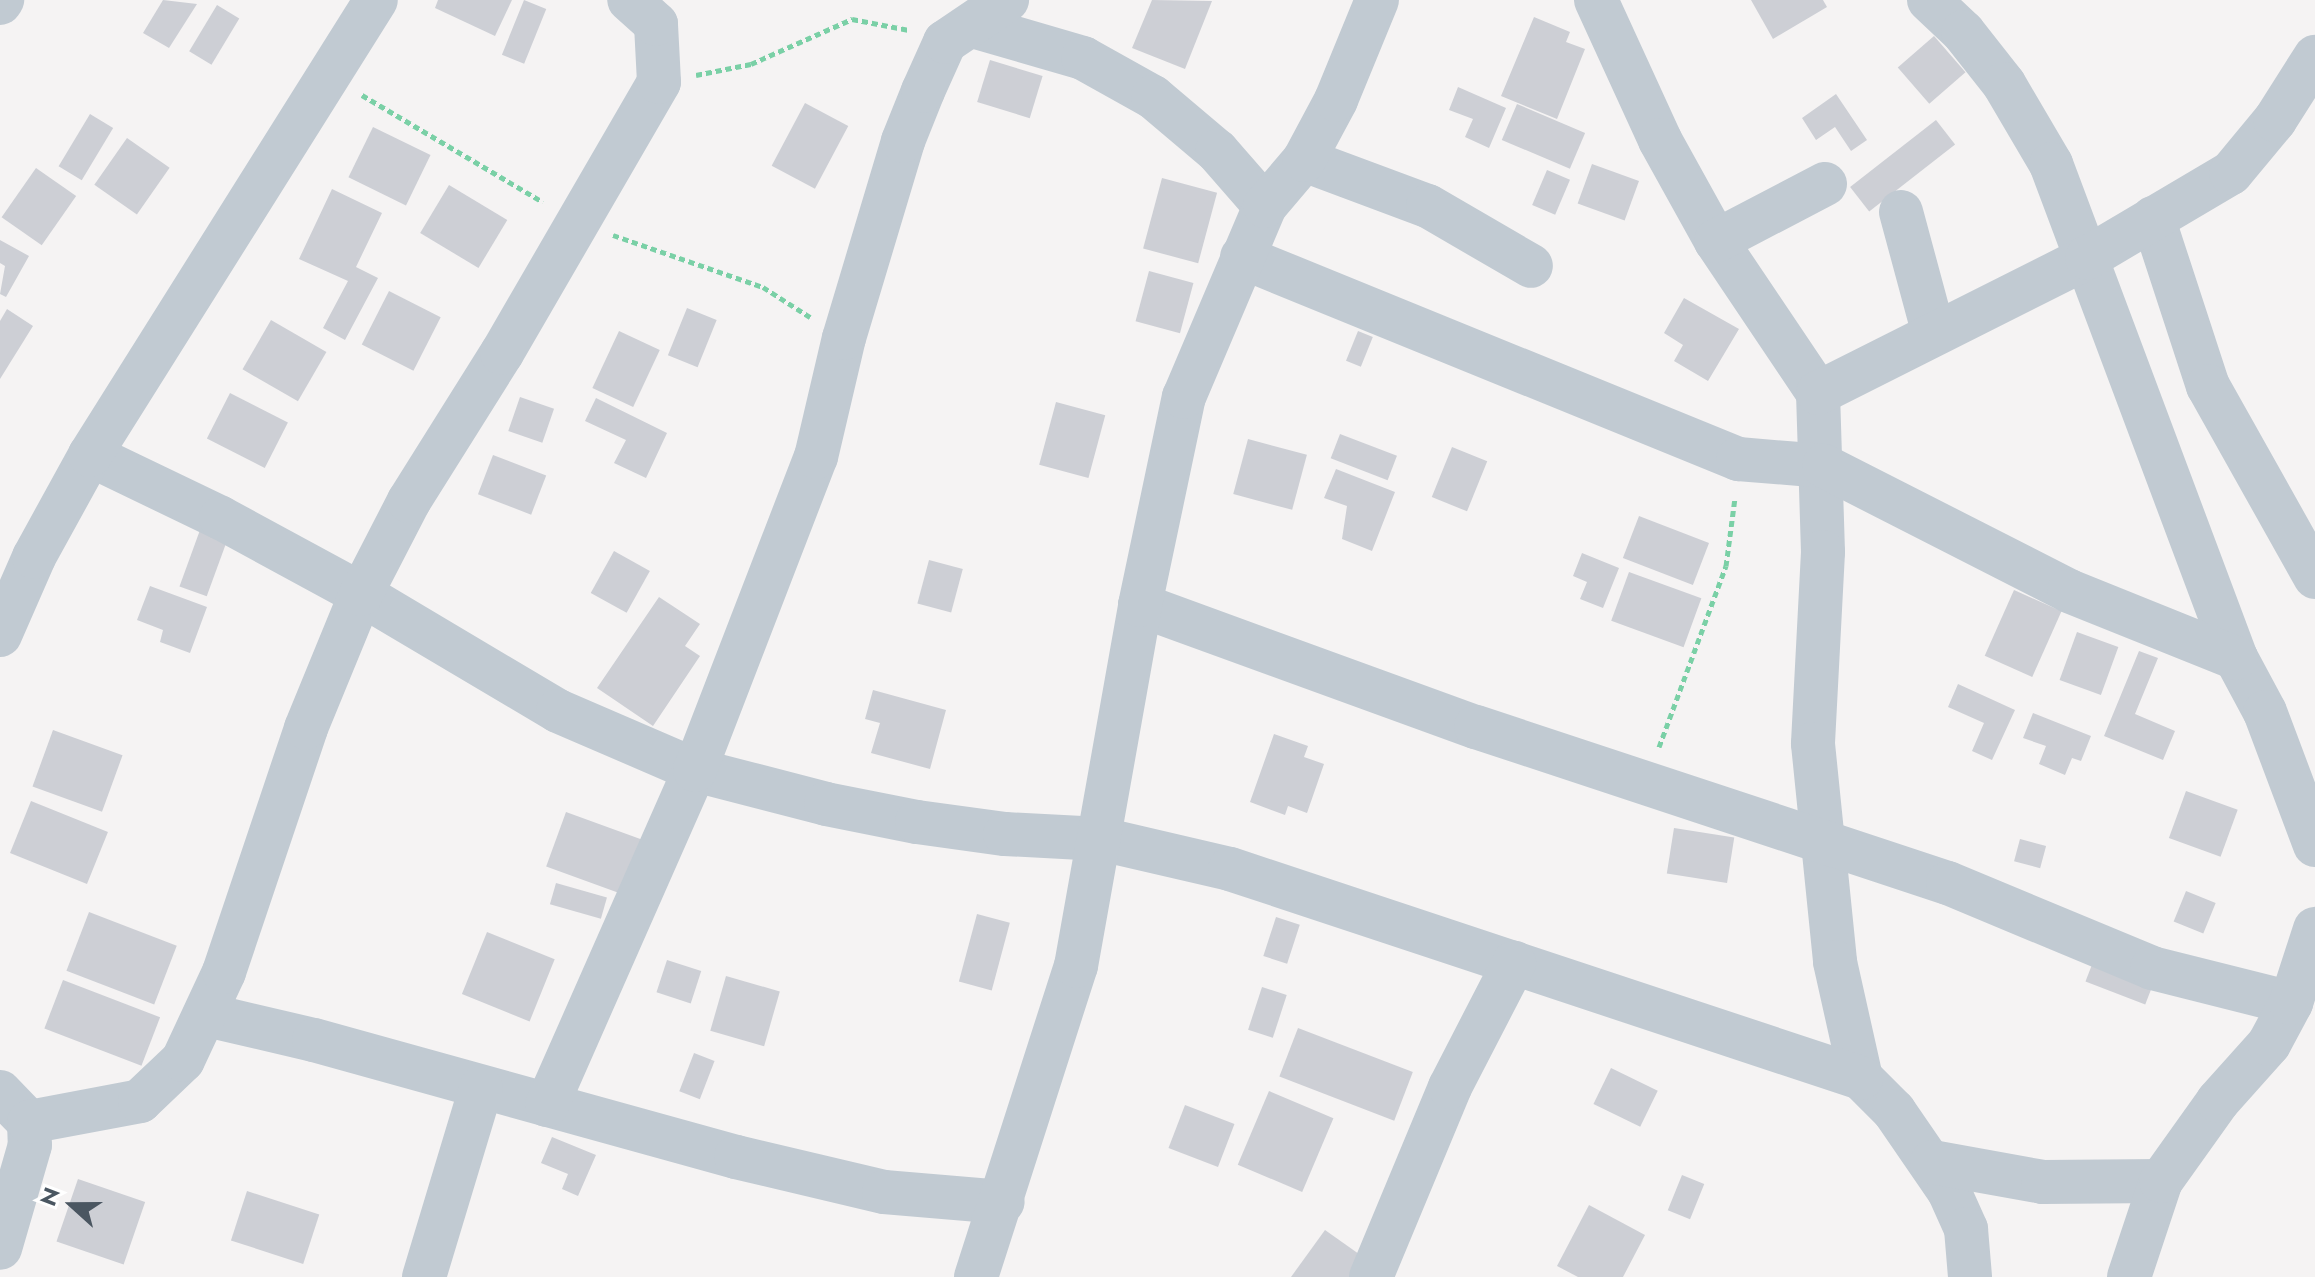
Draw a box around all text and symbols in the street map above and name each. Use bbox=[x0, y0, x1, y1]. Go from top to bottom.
north arrow bbox=[32, 1165, 112, 1245]
text: N bbox=[32, 1183, 68, 1210]

